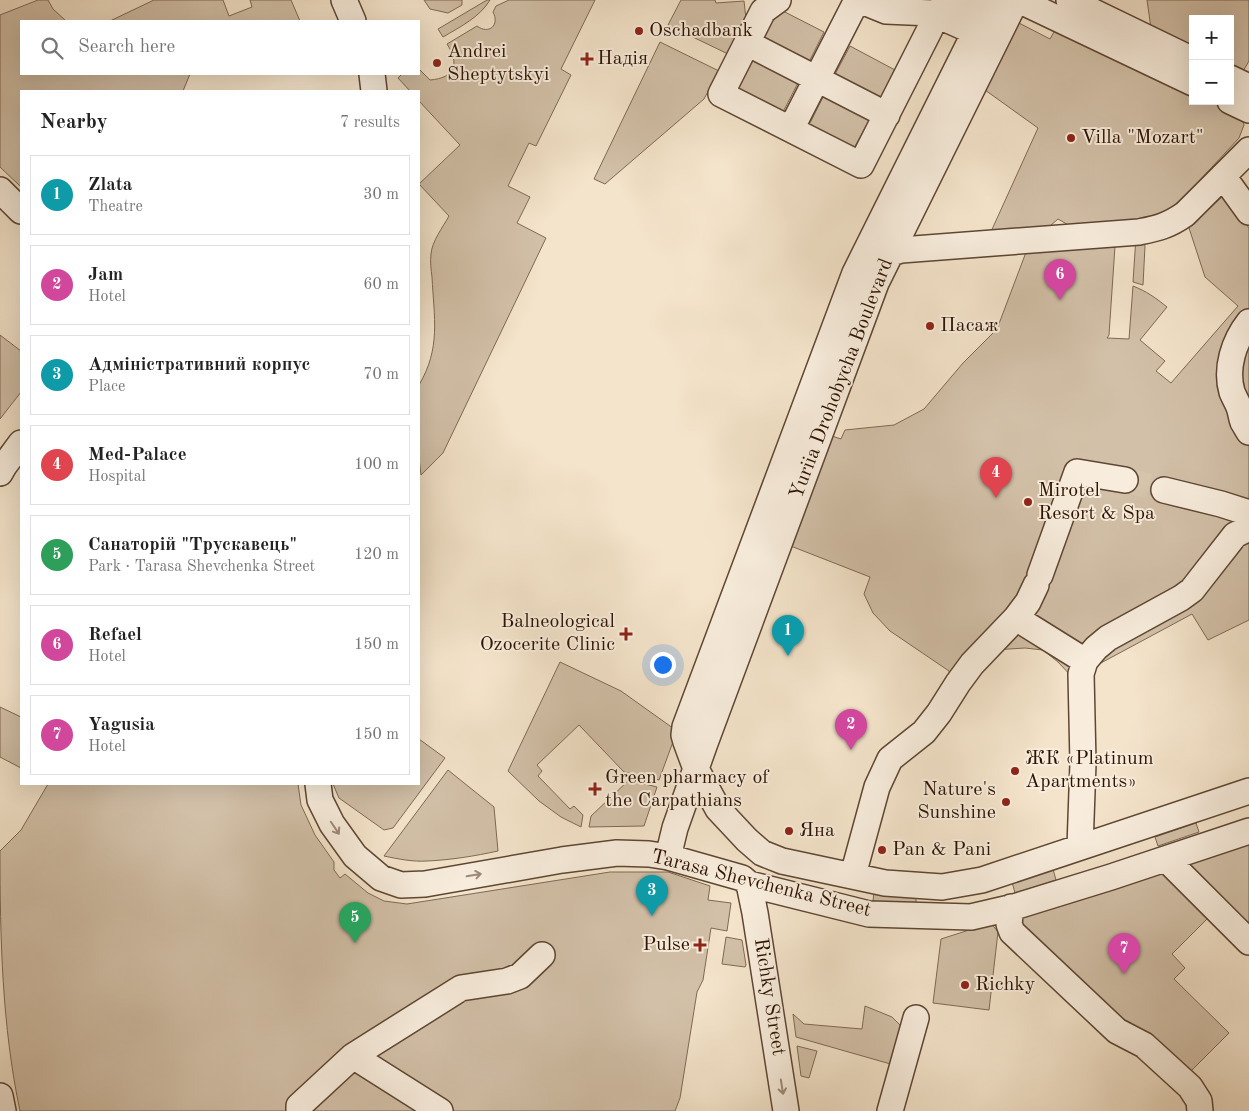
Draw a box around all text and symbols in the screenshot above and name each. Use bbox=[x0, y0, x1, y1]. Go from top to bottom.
map controls bbox=[1189, 15, 1234, 105]
button: + bbox=[1189, 15, 1234, 60]
search box bbox=[20, 20, 420, 75]
place label: Oschadbank bbox=[649, 21, 753, 41]
marker: Oschadbank bbox=[633, 25, 645, 37]
icon: search bbox=[38, 34, 66, 62]
text: Search here bbox=[78, 38, 175, 57]
place label: Andrei Sheptytskyi bbox=[447, 42, 550, 85]
place label: Надія bbox=[597, 49, 648, 69]
marker: Надія bbox=[581, 53, 593, 65]
marker: Andrei Sheptytskyi bbox=[431, 57, 443, 69]
button: − bbox=[1189, 60, 1234, 105]
text: Nearby bbox=[40, 112, 108, 133]
text: 7 results bbox=[340, 115, 400, 131]
place label: Villa "Mozart" bbox=[1081, 128, 1204, 148]
marker: Villa "Mozart" bbox=[1065, 132, 1077, 144]
text: Zlata bbox=[88, 176, 132, 195]
text: 1 bbox=[52, 187, 62, 203]
text: 30 m bbox=[363, 187, 399, 203]
text: Theatre bbox=[88, 199, 143, 215]
street label: Yuriia Drohobycha Boulevard bbox=[787, 256, 897, 502]
pin: 6 bbox=[1044, 259, 1076, 300]
text: Jam bbox=[88, 266, 123, 285]
text: 2 bbox=[52, 277, 62, 293]
text: 60 m bbox=[363, 277, 399, 293]
text: Hotel bbox=[88, 289, 126, 305]
place label: Пасаж bbox=[940, 316, 999, 336]
marker: Пасаж bbox=[924, 320, 936, 332]
text: Адміністративний корпус bbox=[88, 356, 311, 375]
text: 3 bbox=[52, 367, 62, 383]
text: 70 m bbox=[363, 367, 399, 383]
text: Place bbox=[88, 379, 125, 395]
text: Med-Palace bbox=[88, 446, 187, 465]
text: 4 bbox=[52, 457, 62, 473]
text: 100 m bbox=[354, 457, 399, 473]
pin: 4 bbox=[980, 457, 1012, 498]
text: Hospital bbox=[88, 469, 146, 485]
place label: Mirotel Resort & Spa bbox=[1038, 481, 1155, 524]
marker: Mirotel Resort & Spa bbox=[1022, 496, 1034, 508]
text: Санаторій "Трускавець" bbox=[88, 536, 297, 555]
text: 5 bbox=[52, 547, 62, 563]
text: 120 m bbox=[354, 547, 399, 563]
text: Park · Tarasa Shevchenka Street bbox=[88, 559, 315, 575]
place label: Balneological Ozocerite Clinic bbox=[480, 612, 615, 655]
pin: 1 bbox=[772, 615, 804, 656]
text: Refael bbox=[88, 626, 142, 645]
marker: Balneological Ozocerite Clinic bbox=[619, 627, 633, 641]
text: 6 bbox=[52, 637, 62, 653]
text: 150 m bbox=[354, 637, 399, 653]
text: Hotel bbox=[88, 649, 126, 665]
your location bbox=[650, 652, 676, 678]
pin: 2 bbox=[835, 709, 867, 750]
text: Yagusia bbox=[88, 716, 155, 735]
text: 7 bbox=[52, 727, 62, 743]
text: 150 m bbox=[354, 727, 399, 743]
text: Hotel bbox=[88, 739, 126, 755]
place label: ЖК «Platinum Apartments» bbox=[1025, 749, 1154, 792]
marker: ЖК «Platinum Apartments» bbox=[1009, 765, 1021, 777]
place label: Green pharmacy of the Carpathians bbox=[605, 768, 770, 811]
place label: Nature's Sunshine bbox=[917, 780, 996, 823]
marker: Green pharmacy of the Carpathians bbox=[589, 783, 601, 795]
marker: Nature's Sunshine bbox=[1000, 796, 1012, 808]
one-way arrow bbox=[330, 821, 340, 835]
place label: Яна bbox=[799, 821, 835, 841]
marker: Яна bbox=[783, 825, 795, 837]
place label: Pan & Pani bbox=[892, 840, 991, 860]
marker: Pan & Pani bbox=[876, 844, 888, 856]
street label: Tarasa Shevchenka Street bbox=[649, 847, 873, 921]
one-way arrow bbox=[465, 870, 481, 880]
pin: 3 bbox=[636, 875, 668, 916]
pin: 5 bbox=[339, 902, 371, 943]
pin: 7 bbox=[1108, 933, 1140, 974]
place label: Pulse bbox=[642, 935, 690, 955]
street label: Richky Street bbox=[750, 937, 788, 1057]
marker: Pulse bbox=[694, 939, 706, 951]
place label: Richky bbox=[975, 975, 1036, 995]
marker: Richky bbox=[959, 979, 971, 991]
one-way arrow bbox=[778, 1079, 788, 1095]

